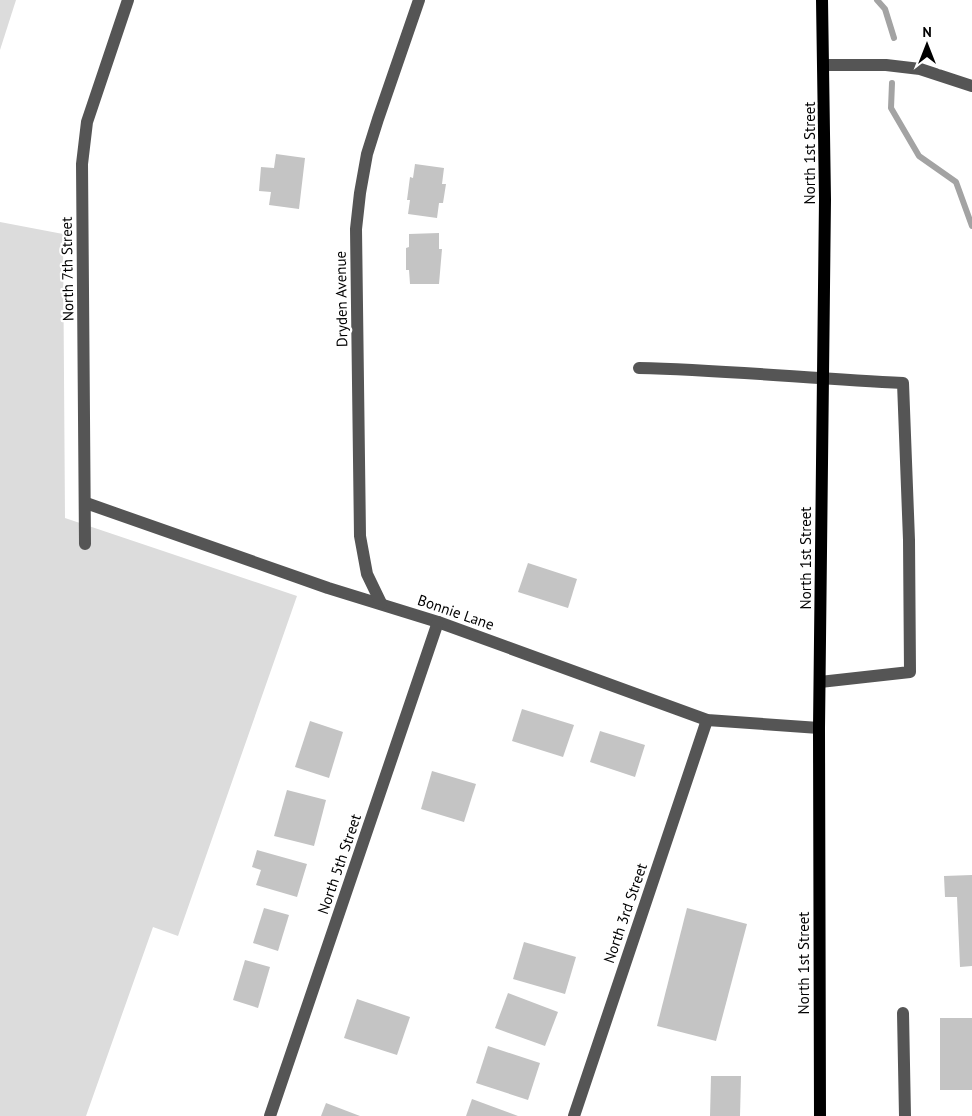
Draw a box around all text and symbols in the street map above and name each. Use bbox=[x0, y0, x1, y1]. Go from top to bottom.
north arrow bbox=[902, 20, 952, 70]
text: N bbox=[922, 23, 932, 41]
street label: North 1st Street bbox=[800, 102, 819, 204]
street label: North 7th Street bbox=[57, 217, 77, 321]
street label: Dryden Avenue bbox=[331, 251, 351, 347]
street label: North 1st Street bbox=[796, 507, 815, 609]
street label: Bonnie Lane bbox=[415, 590, 497, 634]
street label: North 5th Street bbox=[313, 811, 365, 917]
street label: North 3rd Street bbox=[599, 860, 651, 966]
street label: North 1st Street bbox=[794, 912, 813, 1014]

